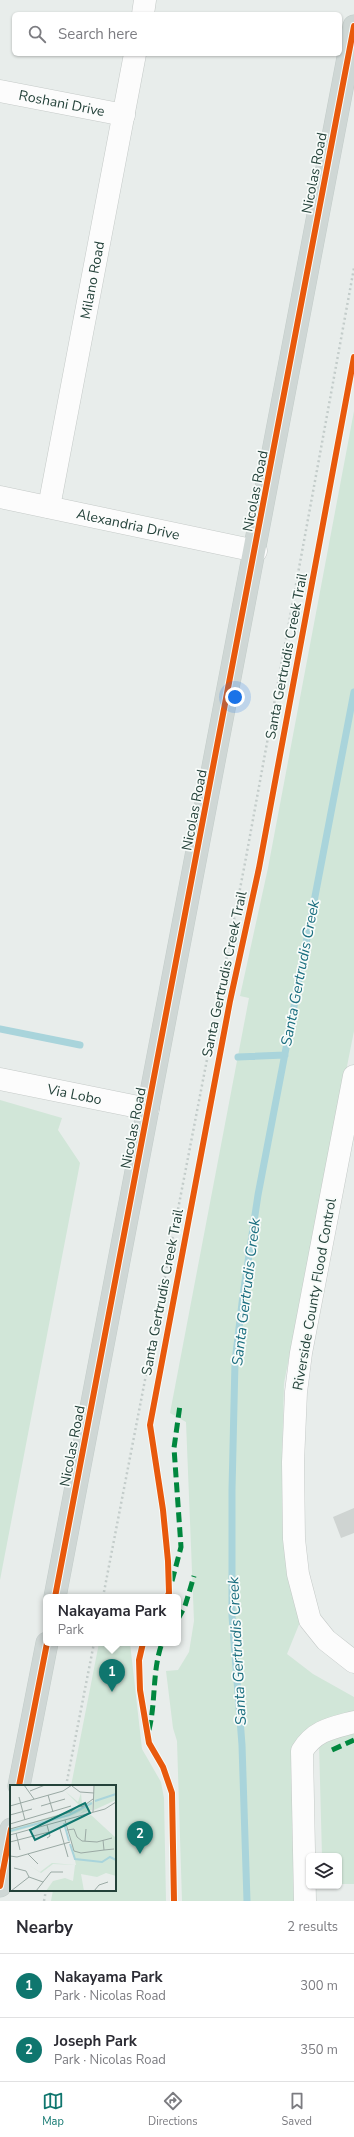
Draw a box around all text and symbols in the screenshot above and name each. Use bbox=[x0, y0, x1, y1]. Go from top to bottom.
search box bbox=[12, 12, 342, 56]
icon: search bbox=[26, 23, 48, 45]
text: Search here bbox=[58, 24, 138, 44]
street label: Roshani Drive bbox=[17, 86, 106, 121]
street label: Nicolas Road bbox=[297, 131, 332, 215]
street label: Milano Road bbox=[76, 240, 109, 321]
street label: Nicolas Road bbox=[238, 449, 273, 533]
street label: Alexandria Drive bbox=[75, 504, 181, 545]
street label: Santa Gertrudis Creek Trail bbox=[261, 570, 312, 741]
your location bbox=[225, 687, 245, 707]
street label: Nicolas Road bbox=[177, 768, 212, 852]
street label: Santa Gertrudis Creek Trail bbox=[198, 888, 252, 1059]
water label: Santa Gertrudis Creek bbox=[276, 898, 324, 1048]
street label: Via Lobo bbox=[44, 1080, 104, 1109]
street label: Nicolas Road bbox=[116, 1086, 151, 1170]
street label: Riverside County Flood Control bbox=[288, 1196, 341, 1392]
street label: Santa Gertrudis Creek Trail bbox=[137, 1206, 188, 1377]
water label: Santa Gertrudis Creek bbox=[227, 1217, 265, 1367]
street label: Nicolas Road bbox=[55, 1404, 90, 1488]
water label: Santa Gertrudis Creek bbox=[223, 1576, 251, 1726]
popup bbox=[43, 1594, 181, 1646]
text: Nakayama Park bbox=[58, 1601, 166, 1621]
text: Park bbox=[58, 1621, 84, 1639]
pin: 1 bbox=[99, 1659, 125, 1692]
inset map bbox=[10, 1785, 116, 1891]
pin: 2 bbox=[127, 1821, 153, 1854]
map controls bbox=[306, 1853, 342, 1889]
button: layers bbox=[306, 1853, 342, 1889]
text: Nearby bbox=[16, 1916, 73, 1939]
text: 2 results bbox=[287, 1918, 338, 1936]
text: Nakayama Park bbox=[54, 1967, 162, 1987]
text: 1 bbox=[25, 1977, 33, 1995]
text: 300 m bbox=[300, 1977, 338, 1995]
text: Park · Nicolas Road bbox=[54, 1987, 166, 2005]
text: Joseph Park bbox=[54, 2031, 137, 2051]
text: 2 bbox=[25, 2041, 33, 2059]
text: 350 m bbox=[300, 2041, 338, 2059]
text: Park · Nicolas Road bbox=[54, 2051, 166, 2069]
tab: Map bbox=[42, 2090, 64, 2129]
tab: Directions bbox=[148, 2090, 198, 2129]
tab: Saved bbox=[282, 2090, 312, 2129]

